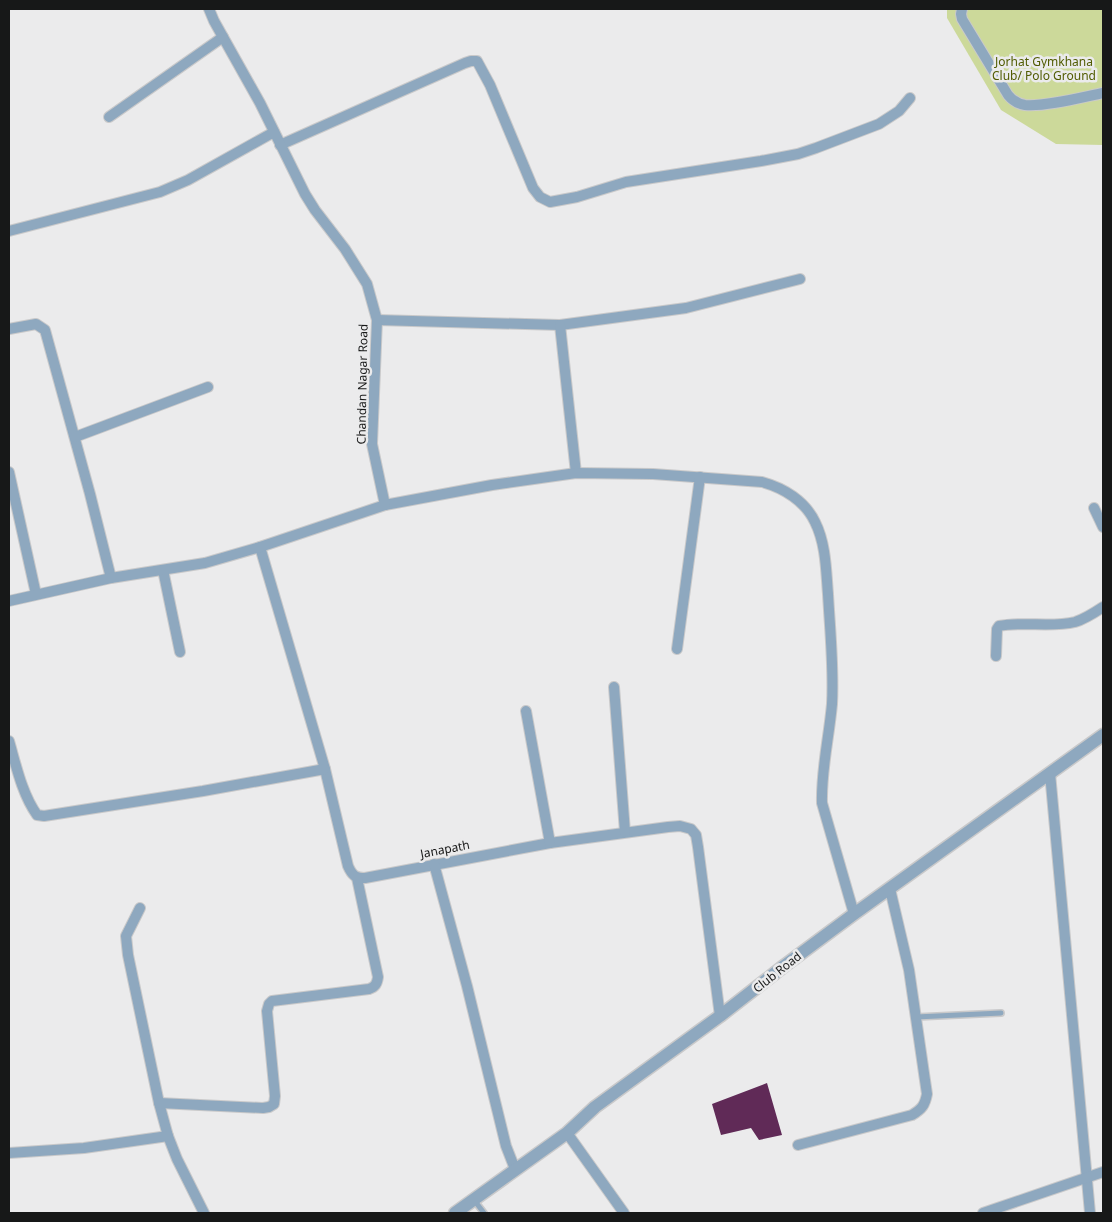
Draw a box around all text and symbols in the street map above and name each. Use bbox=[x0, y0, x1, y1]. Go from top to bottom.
park label: Jorhat Gymkhana Club/ Polo Ground bbox=[992, 53, 1096, 84]
street label: Chandan Nagar Road bbox=[352, 324, 372, 444]
street label: Janapath bbox=[418, 836, 471, 862]
street label: Club Road bbox=[749, 948, 805, 996]

